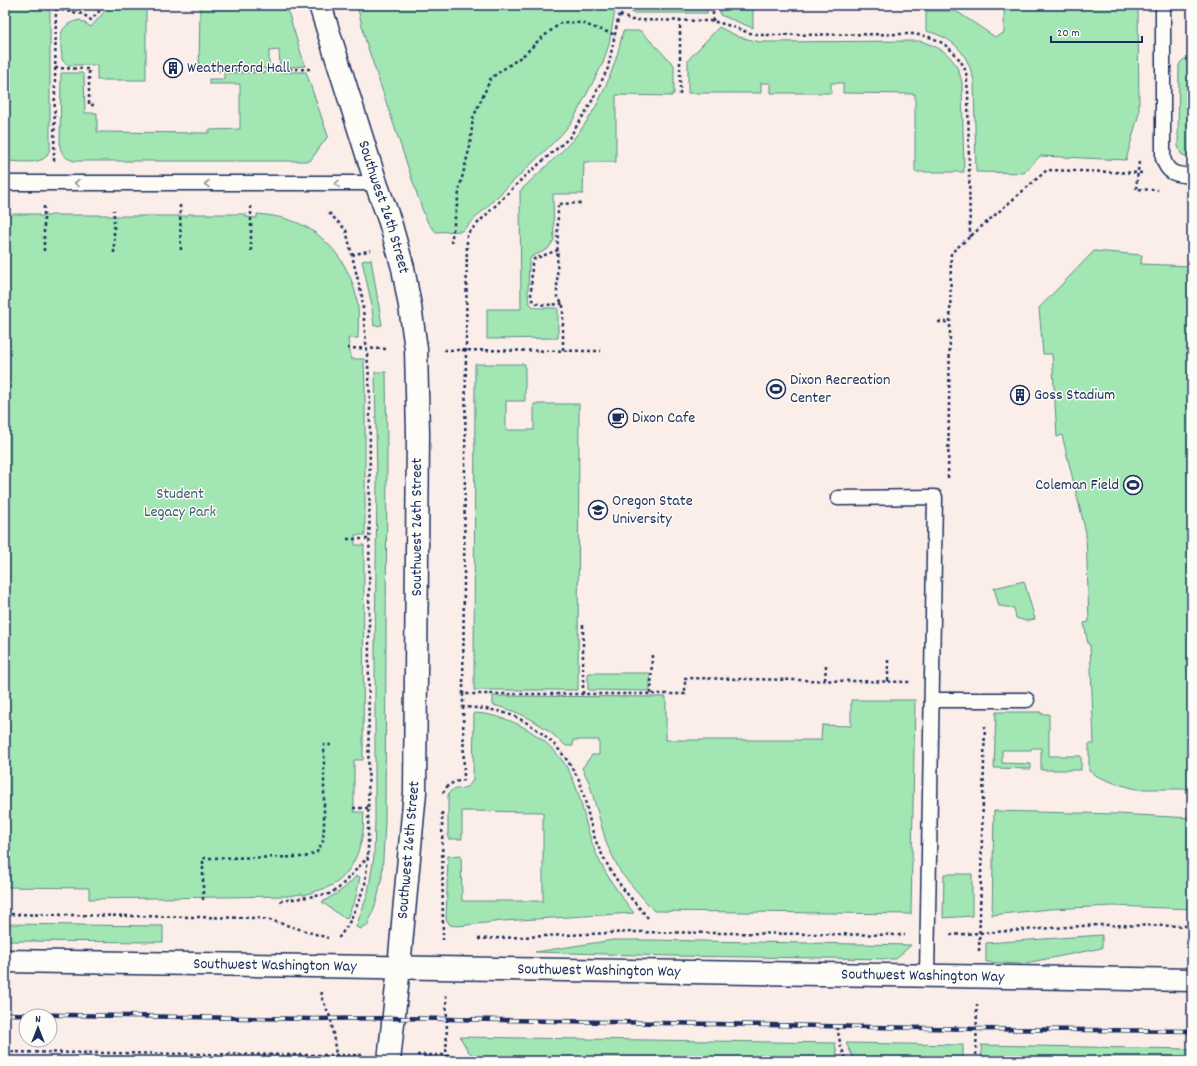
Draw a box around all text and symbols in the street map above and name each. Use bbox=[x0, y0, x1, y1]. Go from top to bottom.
scale bar bbox=[1051, 18, 1142, 44]
text: 20 m bbox=[1057, 25, 1080, 42]
building icon: Weatherford Hall bbox=[162, 57, 184, 79]
place label: Weatherford Hall bbox=[187, 57, 290, 80]
street label: Southwest 26th Street bbox=[352, 138, 415, 276]
one-way arrow bbox=[74, 179, 80, 187]
one-way arrow bbox=[204, 180, 210, 188]
one-way arrow bbox=[334, 180, 340, 188]
place label: Dixon Recreation Center bbox=[790, 369, 890, 410]
sports icon: Dixon Recreation Center bbox=[765, 378, 787, 400]
building icon: Goss Stadium bbox=[1009, 384, 1031, 406]
place label: Goss Stadium bbox=[1034, 384, 1115, 407]
cafe icon: Dixon Cafe bbox=[607, 407, 629, 429]
place label: Dixon Cafe bbox=[632, 407, 695, 430]
street label: Southwest 26th Street bbox=[406, 458, 429, 596]
place label: Coleman Field bbox=[1035, 474, 1119, 497]
sports icon: Coleman Field bbox=[1122, 474, 1144, 496]
park label: Student Legacy Park bbox=[144, 483, 216, 524]
place label: Oregon State University bbox=[612, 490, 693, 531]
school or university icon: Oregon State University bbox=[587, 499, 609, 521]
street label: Southwest 26th Street bbox=[392, 780, 427, 920]
street label: Southwest Washington Way bbox=[193, 953, 357, 978]
street label: Southwest Washington Way bbox=[517, 958, 681, 983]
street label: Southwest Washington Way bbox=[841, 963, 1005, 989]
north arrow bbox=[18, 1008, 58, 1048]
text: N bbox=[35, 1012, 41, 1028]

